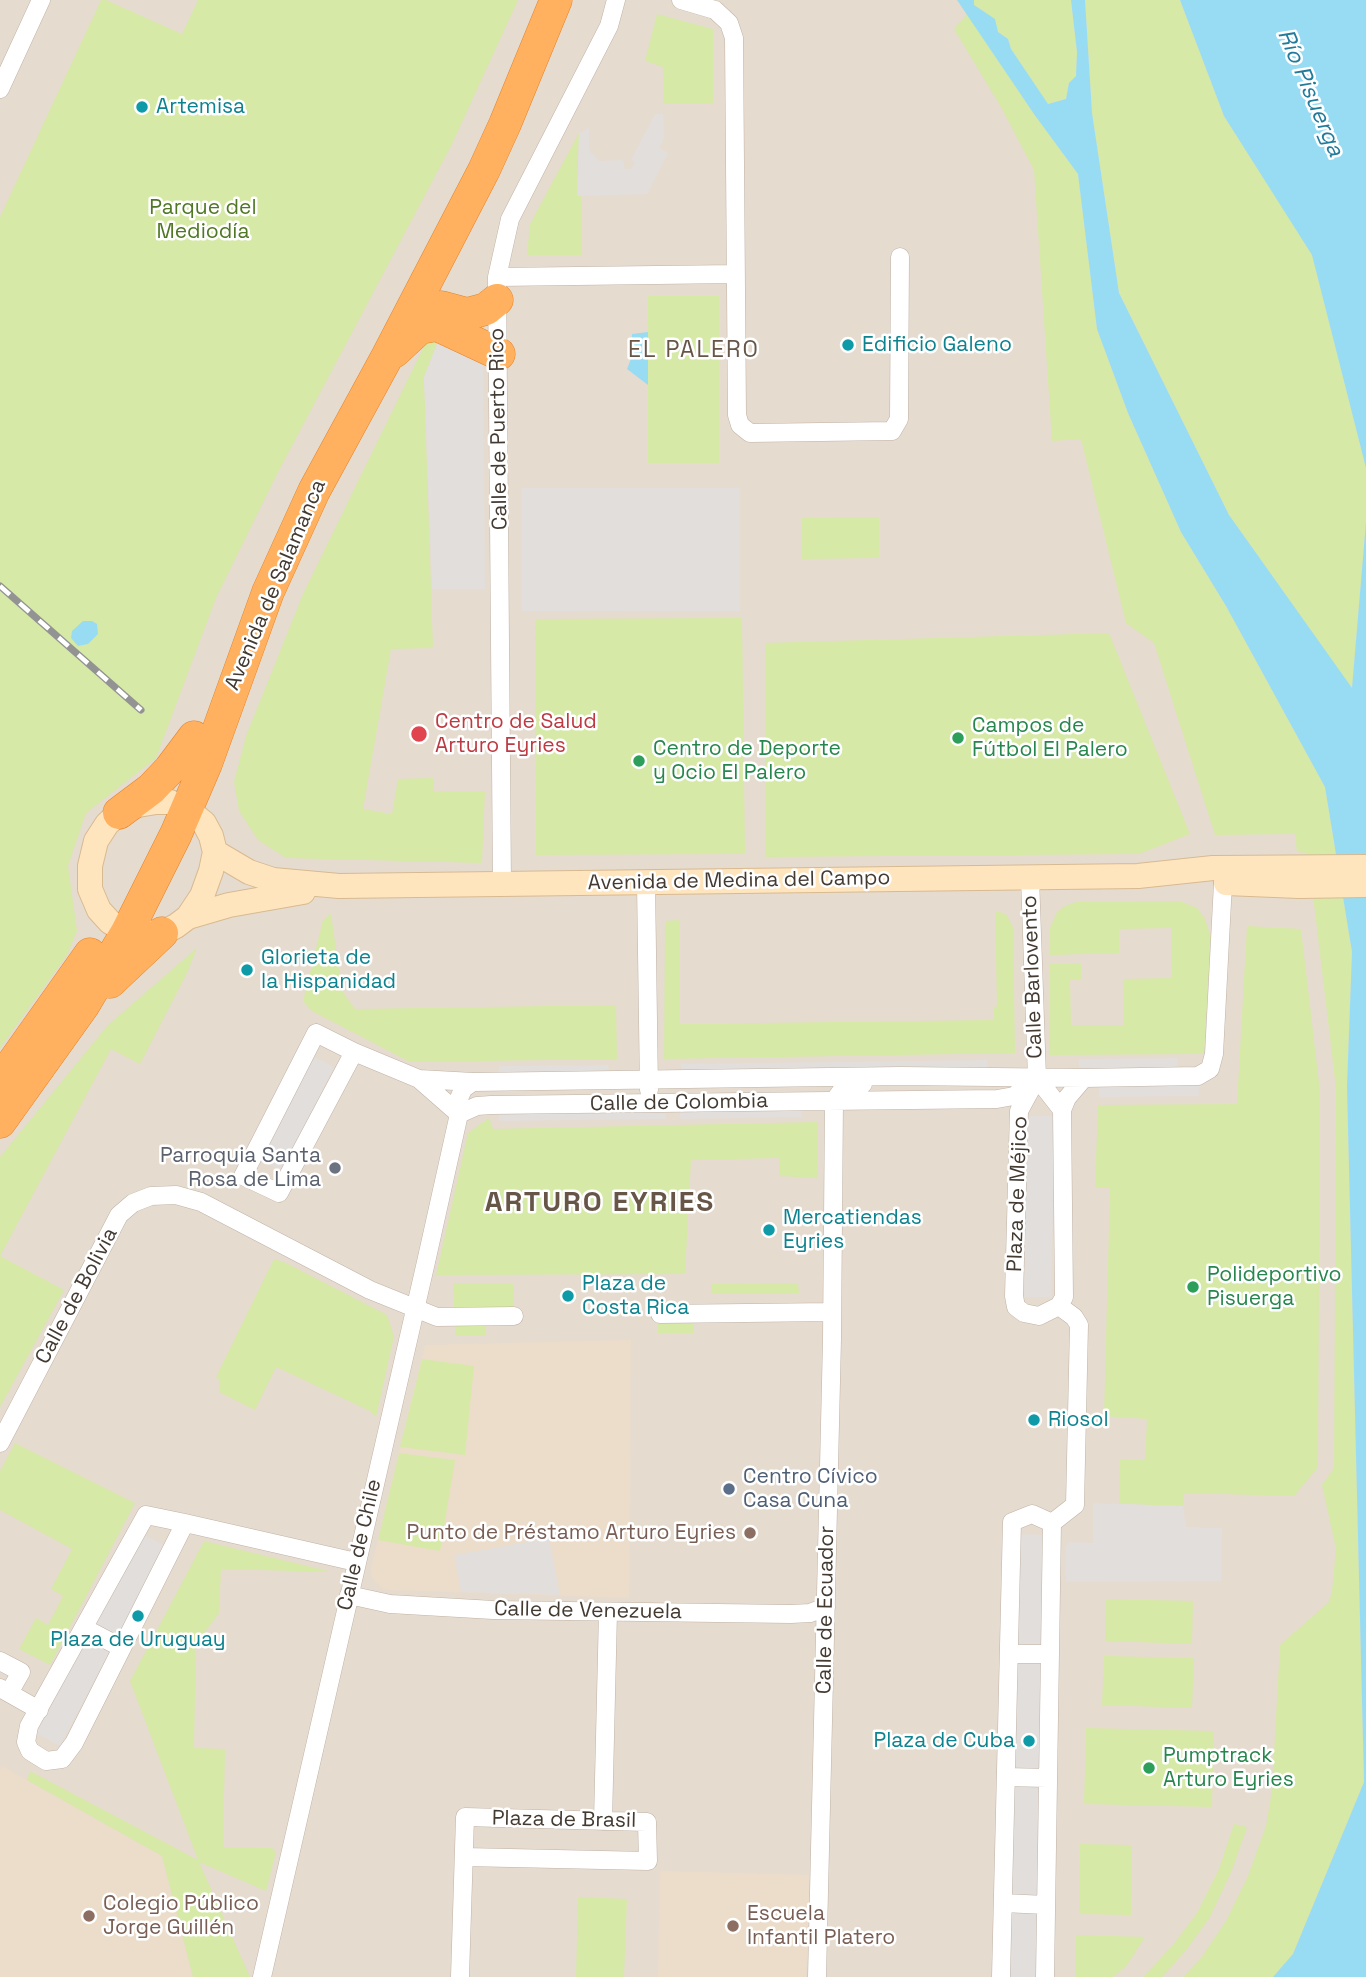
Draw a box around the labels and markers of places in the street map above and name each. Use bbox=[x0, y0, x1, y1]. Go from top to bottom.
place label: Artemisa bbox=[156, 94, 245, 120]
marker: Artemisa bbox=[134, 99, 150, 115]
place label: Edificio Galeno bbox=[862, 332, 1012, 358]
marker: Edificio Galeno bbox=[840, 337, 856, 353]
place label: Centro de Salud Arturo Eyries bbox=[435, 709, 597, 759]
place label: Campos de Fútbol El Palero bbox=[972, 713, 1128, 763]
marker: Centro de Salud Arturo Eyries bbox=[409, 724, 429, 744]
marker: Campos de Fútbol El Palero bbox=[950, 730, 966, 746]
place label: Centro de Deporte y Ocio El Palero bbox=[653, 736, 841, 786]
marker: Centro de Deporte y Ocio El Palero bbox=[631, 753, 647, 769]
place label: Glorieta de la Hispanidad bbox=[261, 945, 396, 995]
marker: Glorieta de la Hispanidad bbox=[239, 962, 255, 978]
place label: Parroquia Santa Rosa de Lima bbox=[160, 1143, 321, 1193]
marker: Parroquia Santa Rosa de Lima bbox=[327, 1160, 343, 1176]
place label: Mercatiendas Eyries bbox=[783, 1205, 922, 1255]
marker: Mercatiendas Eyries bbox=[761, 1222, 777, 1238]
place label: Polideportivo Pisuerga bbox=[1207, 1262, 1342, 1312]
place label: Plaza de Costa Rica bbox=[582, 1271, 689, 1321]
marker: Polideportivo Pisuerga bbox=[1185, 1279, 1201, 1295]
marker: Plaza de Costa Rica bbox=[560, 1288, 576, 1304]
place label: Riosol bbox=[1048, 1407, 1109, 1433]
marker: Riosol bbox=[1026, 1412, 1042, 1428]
place label: Centro Cívico Casa Cuna bbox=[743, 1464, 878, 1514]
marker: Centro Cívico Casa Cuna bbox=[721, 1481, 737, 1497]
place label: Punto de Préstamo Arturo Eyries bbox=[407, 1520, 736, 1546]
marker: Punto de Préstamo Arturo Eyries bbox=[742, 1525, 758, 1541]
marker: Plaza de Uruguay bbox=[130, 1608, 146, 1624]
place label: Plaza de Uruguay bbox=[50, 1627, 226, 1653]
place label: Plaza de Cuba bbox=[874, 1728, 1015, 1754]
marker: Plaza de Cuba bbox=[1021, 1733, 1037, 1749]
place label: Pumptrack Arturo Eyries bbox=[1163, 1743, 1294, 1793]
marker: Pumptrack Arturo Eyries bbox=[1141, 1760, 1157, 1776]
place label: Colegio Público Jorge Guillén bbox=[103, 1891, 259, 1941]
place label: Escuela Infantil Platero bbox=[747, 1901, 895, 1951]
marker: Colegio Público Jorge Guillén bbox=[81, 1908, 97, 1924]
marker: Escuela Infantil Platero bbox=[725, 1918, 741, 1934]

